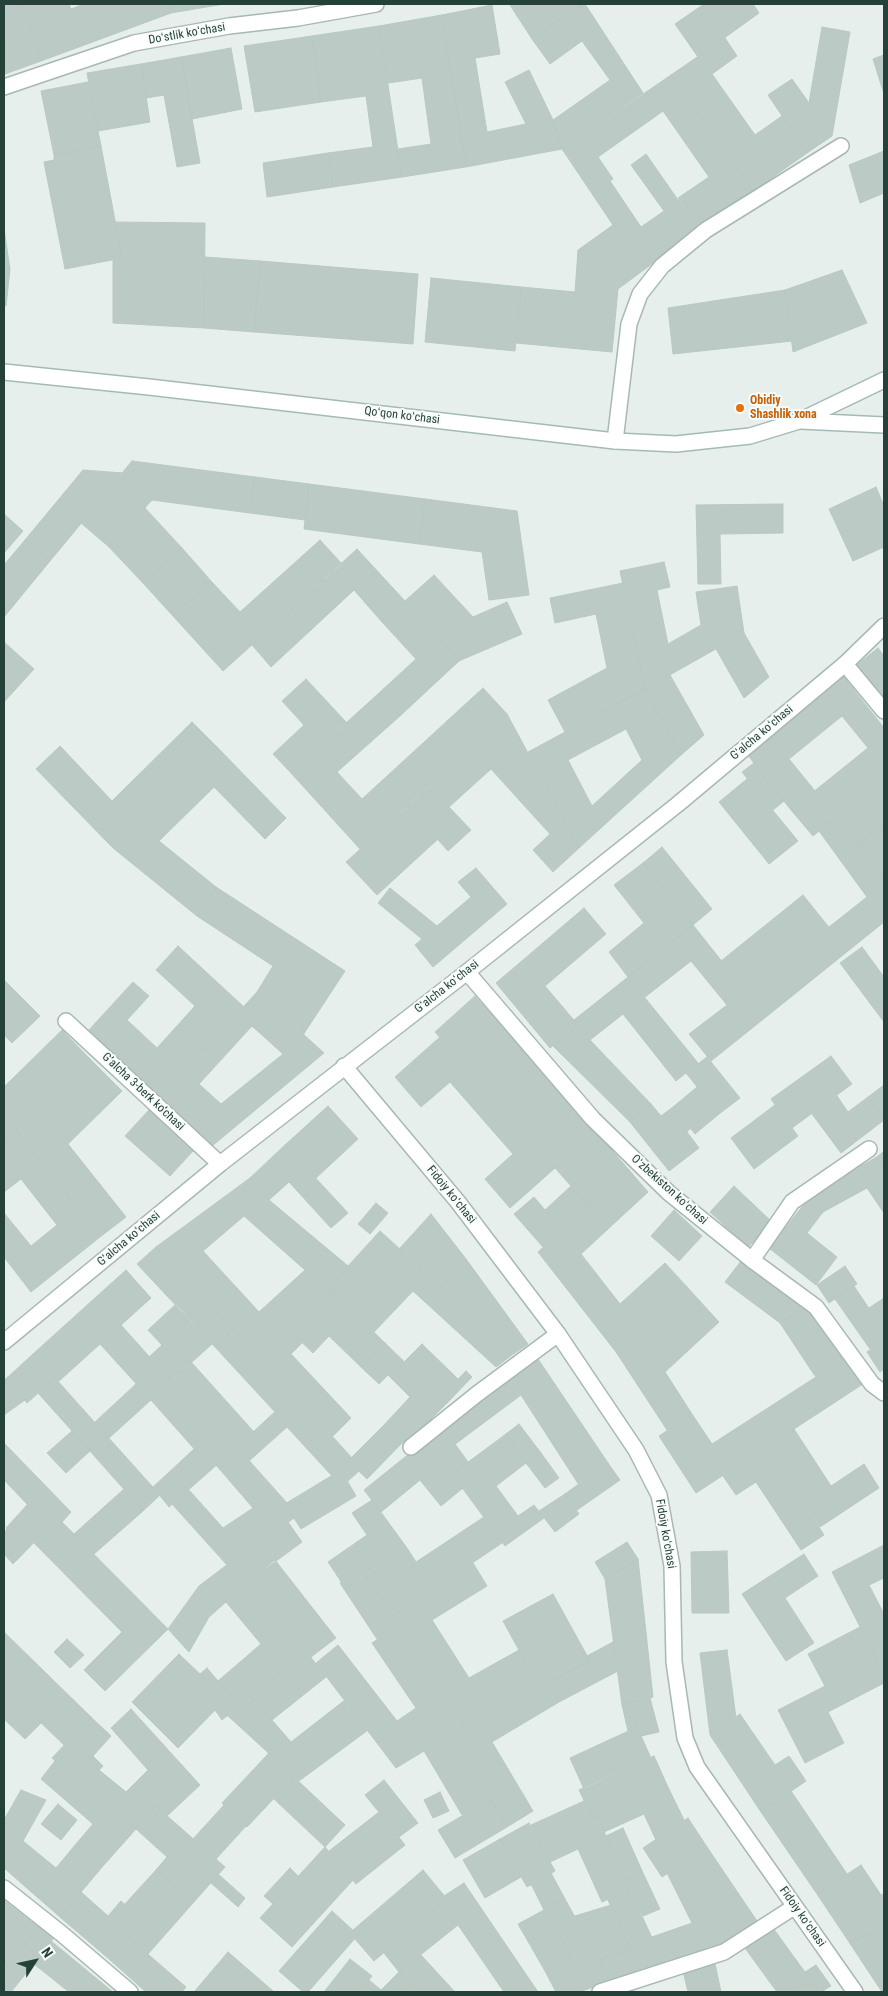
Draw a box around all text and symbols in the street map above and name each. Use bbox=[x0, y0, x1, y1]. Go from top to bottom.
street label: Doʻstlik koʻchasi bbox=[148, 20, 226, 48]
place label: Obidiy Shashlik xona bbox=[750, 394, 817, 422]
marker: Obidiy Shashlik xona bbox=[734, 402, 746, 414]
street label: Qoʻqon koʻchasi bbox=[363, 404, 441, 428]
street label: Gʻalcha koʻchasi bbox=[728, 703, 796, 763]
street label: Gʻalcha koʻchasi bbox=[412, 957, 482, 1017]
street label: Gʼalcha 3-berk koʼchasi bbox=[99, 1050, 187, 1134]
street label: Oʻzbekiston koʻchasi bbox=[628, 1152, 710, 1228]
street label: Fidoiy koʻchasi bbox=[423, 1163, 479, 1227]
street label: Gʻalcha koʻchasi bbox=[95, 1209, 163, 1269]
street label: Fidoiy koʻchasi bbox=[652, 1498, 678, 1570]
street label: Fidoiy koʻchasi bbox=[776, 1884, 828, 1950]
north arrow bbox=[10, 1936, 60, 1986]
text: N bbox=[38, 1944, 56, 1960]

